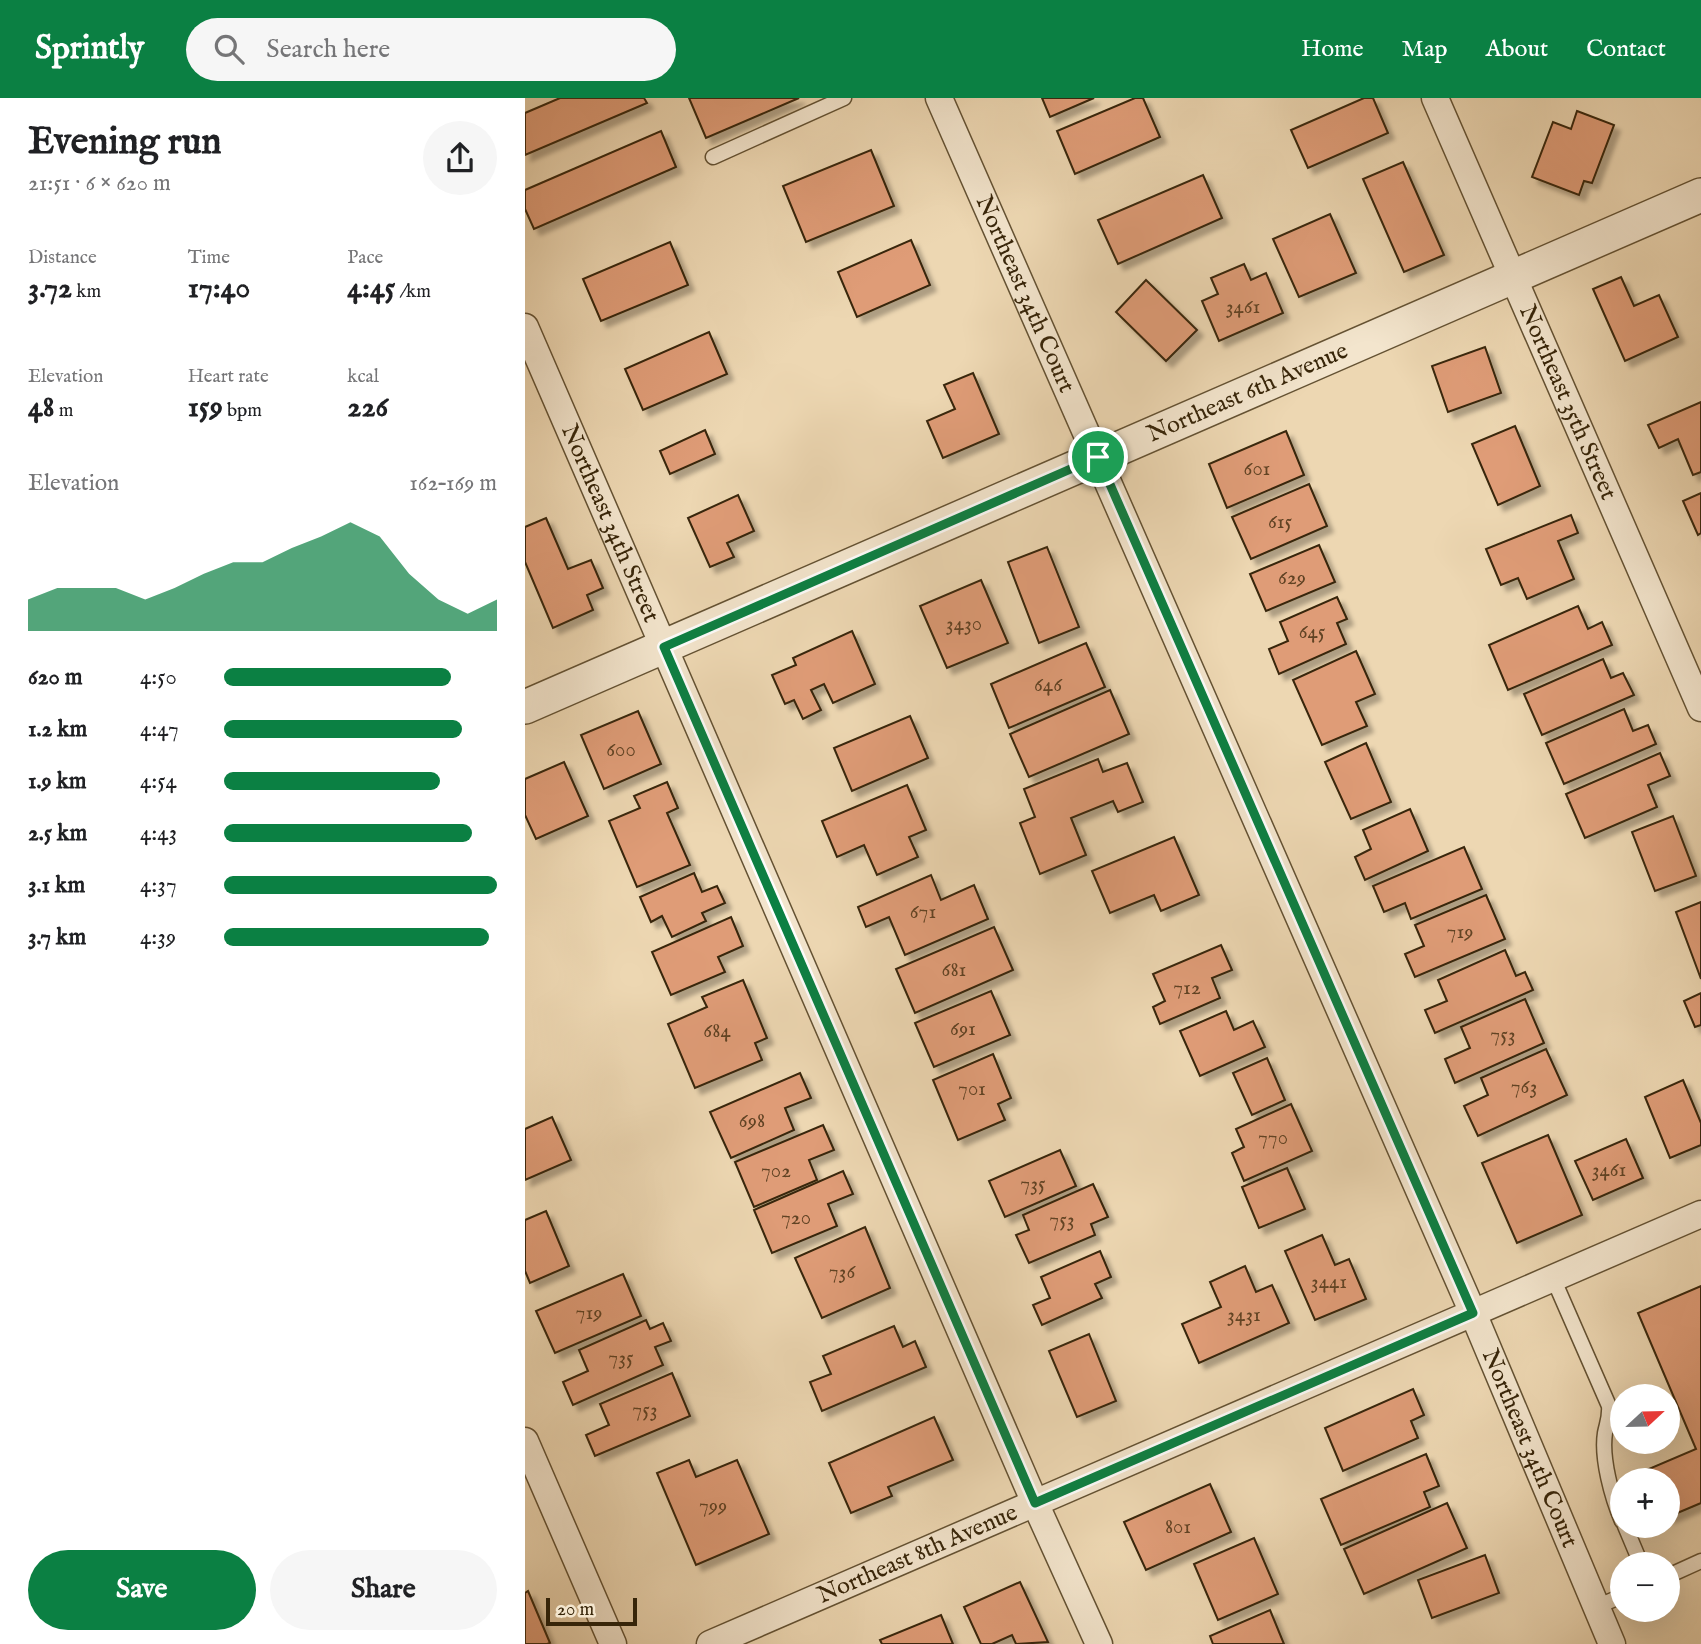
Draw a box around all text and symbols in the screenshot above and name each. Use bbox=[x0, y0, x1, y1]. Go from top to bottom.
search box bbox=[186, 18, 676, 81]
text: Sprintly bbox=[35, 28, 144, 70]
icon: search bbox=[210, 30, 248, 68]
text: Search here bbox=[266, 33, 390, 66]
text: Home bbox=[1301, 34, 1364, 65]
text: Map bbox=[1402, 34, 1448, 65]
text: About bbox=[1486, 34, 1548, 65]
text: Contact bbox=[1586, 34, 1666, 65]
text: Evening run bbox=[28, 119, 222, 167]
button: share bbox=[423, 121, 497, 195]
text: 21:51 · 6 × 620 m bbox=[28, 169, 171, 198]
street label: Northeast 34th Court bbox=[968, 190, 1082, 397]
text: Distance bbox=[28, 246, 97, 270]
text: Time bbox=[188, 246, 230, 270]
text: Pace bbox=[347, 246, 383, 270]
text: 3.72 bbox=[28, 270, 72, 308]
text: 17:40 bbox=[188, 270, 250, 308]
text: 4:45 bbox=[347, 270, 395, 308]
text: km bbox=[72, 280, 101, 304]
text: /km bbox=[395, 280, 431, 304]
house number: 3461 bbox=[1226, 294, 1260, 321]
street label: Northeast 35th Street bbox=[1512, 300, 1624, 505]
street label: Northeast 6th Avenue bbox=[1142, 335, 1353, 450]
text: Elevation bbox=[28, 365, 103, 389]
text: Heart rate bbox=[188, 365, 269, 389]
text: kcal bbox=[347, 365, 379, 389]
text: 48 bbox=[28, 389, 54, 427]
text: 159 bbox=[188, 389, 223, 427]
text: 226 bbox=[347, 389, 388, 427]
text: m bbox=[54, 399, 73, 423]
text: bpm bbox=[223, 399, 262, 423]
street label: Northeast 34th Street bbox=[554, 420, 667, 627]
pin bbox=[1068, 427, 1128, 487]
icon: arrive bbox=[1079, 438, 1117, 476]
house number: 601 bbox=[1244, 456, 1270, 483]
text: Elevation bbox=[28, 469, 119, 498]
text: 162–169 m bbox=[409, 469, 497, 498]
house number: 615 bbox=[1268, 509, 1292, 536]
house number: 629 bbox=[1278, 565, 1306, 592]
house number: 3430 bbox=[946, 611, 982, 638]
house number: 645 bbox=[1299, 619, 1326, 646]
text: 620 m bbox=[28, 663, 83, 692]
text: 4:50 bbox=[140, 663, 177, 692]
house number: 646 bbox=[1034, 672, 1063, 699]
text: 1.2 km bbox=[28, 715, 87, 744]
text: 4:47 bbox=[140, 715, 179, 744]
house number: 600 bbox=[606, 737, 636, 764]
text: 1.9 km bbox=[28, 767, 87, 796]
text: 4:54 bbox=[140, 767, 177, 796]
text: 2.5 km bbox=[28, 819, 87, 848]
text: 4:43 bbox=[140, 819, 177, 848]
text: 3.1 km bbox=[28, 871, 85, 900]
text: 4:37 bbox=[140, 871, 177, 900]
house number: 671 bbox=[910, 899, 936, 926]
house number: 719 bbox=[1447, 919, 1473, 946]
text: 3.7 km bbox=[28, 923, 86, 952]
text: 4:39 bbox=[140, 923, 176, 952]
house number: 681 bbox=[942, 957, 966, 984]
house number: 712 bbox=[1173, 975, 1201, 1002]
house number: 691 bbox=[950, 1016, 976, 1043]
house number: 684 bbox=[703, 1018, 731, 1045]
house number: 753 bbox=[1490, 1022, 1516, 1049]
house number: 763 bbox=[1511, 1074, 1537, 1101]
house number: 701 bbox=[958, 1076, 986, 1103]
house number: 698 bbox=[739, 1108, 765, 1135]
house number: 770 bbox=[1258, 1125, 1288, 1152]
house number: 3461 bbox=[1592, 1157, 1626, 1184]
house number: 702 bbox=[761, 1158, 791, 1185]
house number: 735 bbox=[1020, 1171, 1046, 1198]
house number: 720 bbox=[781, 1205, 811, 1232]
house number: 753 bbox=[1049, 1207, 1075, 1234]
house number: 736 bbox=[829, 1259, 856, 1286]
house number: 3441 bbox=[1311, 1269, 1347, 1296]
house number: 719 bbox=[576, 1300, 602, 1327]
house number: 3431 bbox=[1227, 1302, 1261, 1329]
street label: Northeast 34th Court bbox=[1474, 1344, 1585, 1552]
house number: 735 bbox=[608, 1345, 634, 1372]
north arrow bbox=[1610, 1384, 1680, 1454]
map controls bbox=[1610, 1384, 1680, 1622]
house number: 753 bbox=[632, 1397, 658, 1424]
button: + bbox=[1610, 1468, 1680, 1538]
house number: 799 bbox=[699, 1493, 727, 1520]
street label: Northeast 8th Avenue bbox=[812, 1497, 1022, 1611]
house number: 801 bbox=[1165, 1514, 1191, 1541]
button: Save bbox=[28, 1550, 256, 1630]
button: Share bbox=[270, 1550, 497, 1630]
button: − bbox=[1610, 1552, 1680, 1622]
scale bar bbox=[546, 1595, 637, 1627]
text: 20 m bbox=[557, 1598, 594, 1622]

